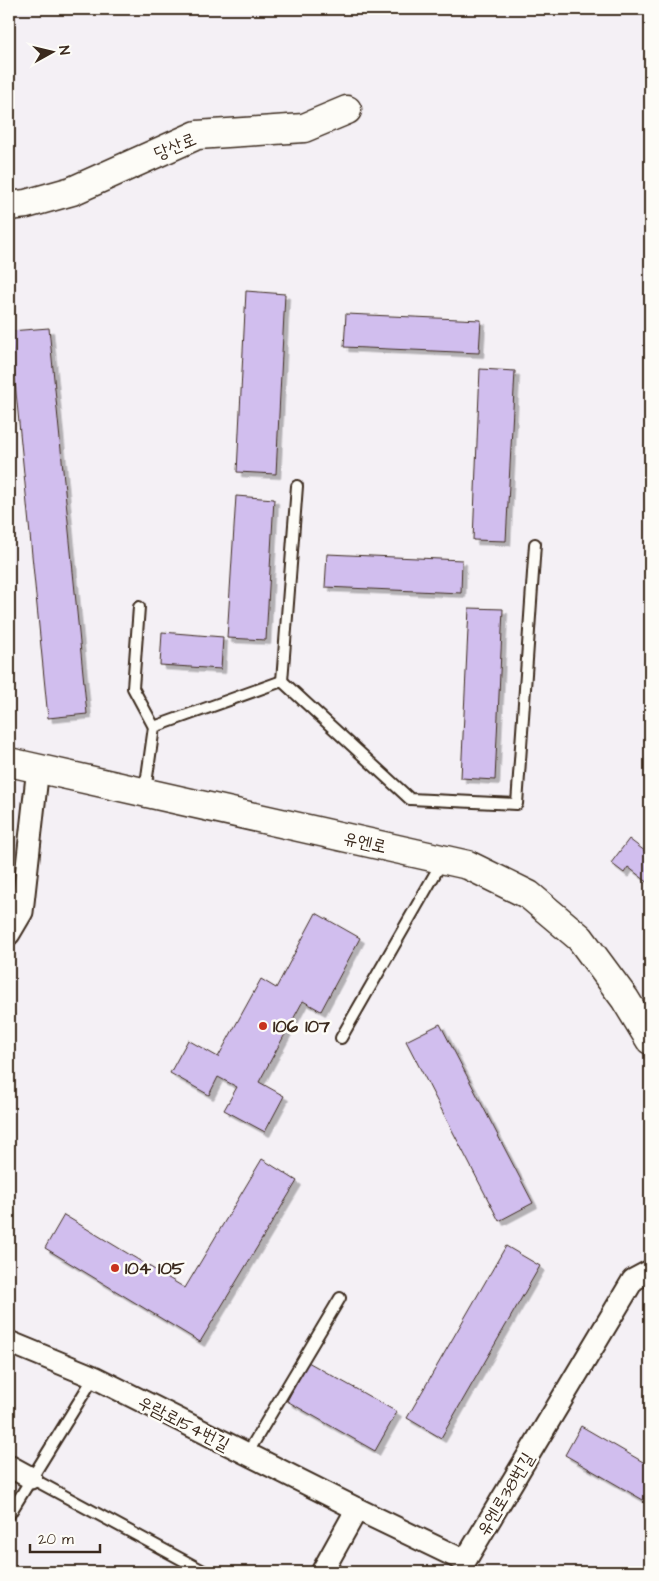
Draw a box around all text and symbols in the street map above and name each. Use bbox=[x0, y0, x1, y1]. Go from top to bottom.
north arrow bbox=[28, 28, 78, 78]
text: N bbox=[53, 45, 74, 56]
street label: 당산로 bbox=[150, 127, 200, 166]
street label: 유엔로 bbox=[341, 825, 389, 860]
place label: 106 107 bbox=[273, 1014, 331, 1039]
marker: 106 107 bbox=[257, 1020, 269, 1032]
place label: 104 105 bbox=[125, 1256, 185, 1281]
marker: 104 105 bbox=[109, 1262, 121, 1274]
street label: 우람로154번길 bbox=[134, 1390, 234, 1457]
street label: 유엔로38번길 bbox=[471, 1447, 540, 1541]
scale bar bbox=[30, 1521, 100, 1553]
text: 20 m bbox=[38, 1529, 74, 1550]

